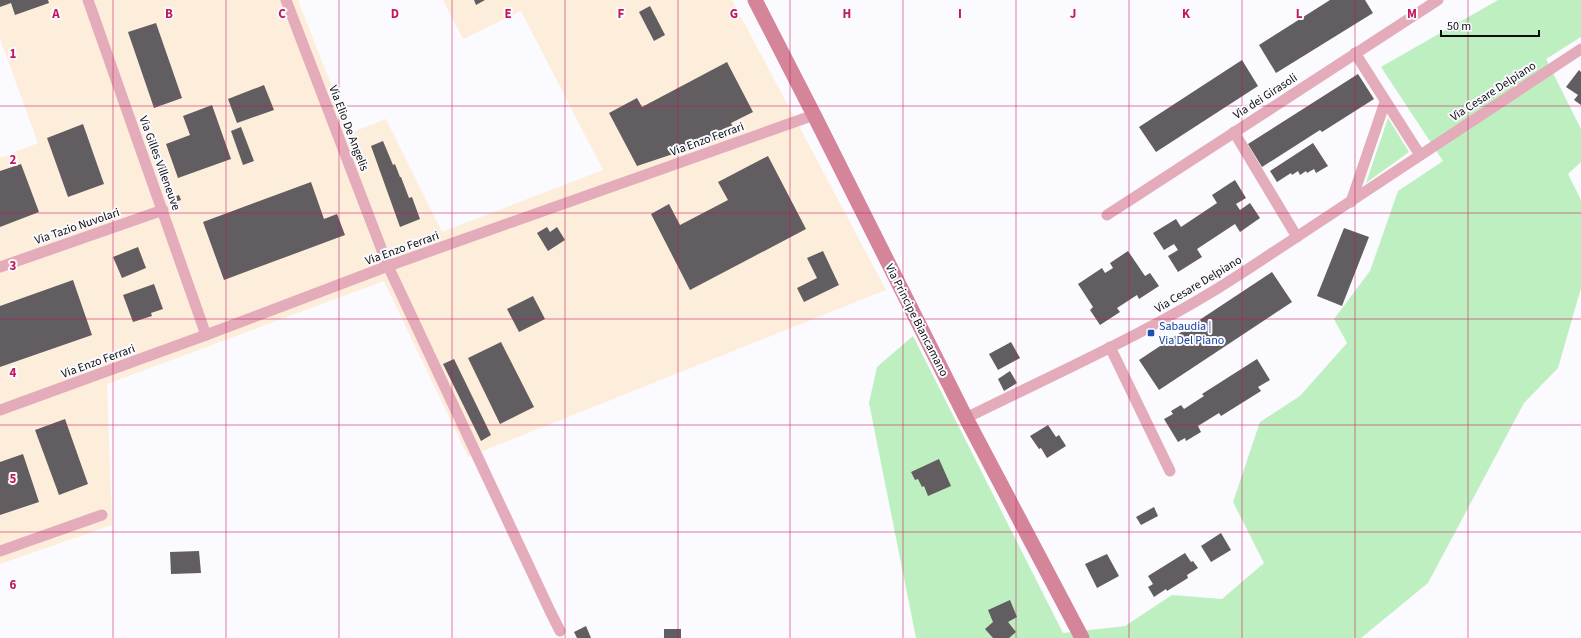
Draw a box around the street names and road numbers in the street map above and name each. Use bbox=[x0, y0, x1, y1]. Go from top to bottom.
street label: Via Cesare Delpiano bbox=[1447, 57, 1539, 126]
street label: Via dei Girasoli bbox=[1230, 69, 1301, 124]
street label: Via Elio De Angelis bbox=[324, 83, 373, 173]
street label: Via Gilles Villeneuve bbox=[135, 114, 184, 213]
street label: Via Enzo Ferrari bbox=[668, 118, 746, 161]
street label: Via Tazio Nuvolari bbox=[32, 204, 122, 249]
street label: Via Enzo Ferrari bbox=[363, 227, 441, 270]
street label: Via Cesare Delpiano bbox=[1151, 252, 1245, 317]
street label: Via Principe Biancamano bbox=[881, 261, 952, 380]
street label: Via Enzo Ferrari bbox=[59, 340, 137, 383]

